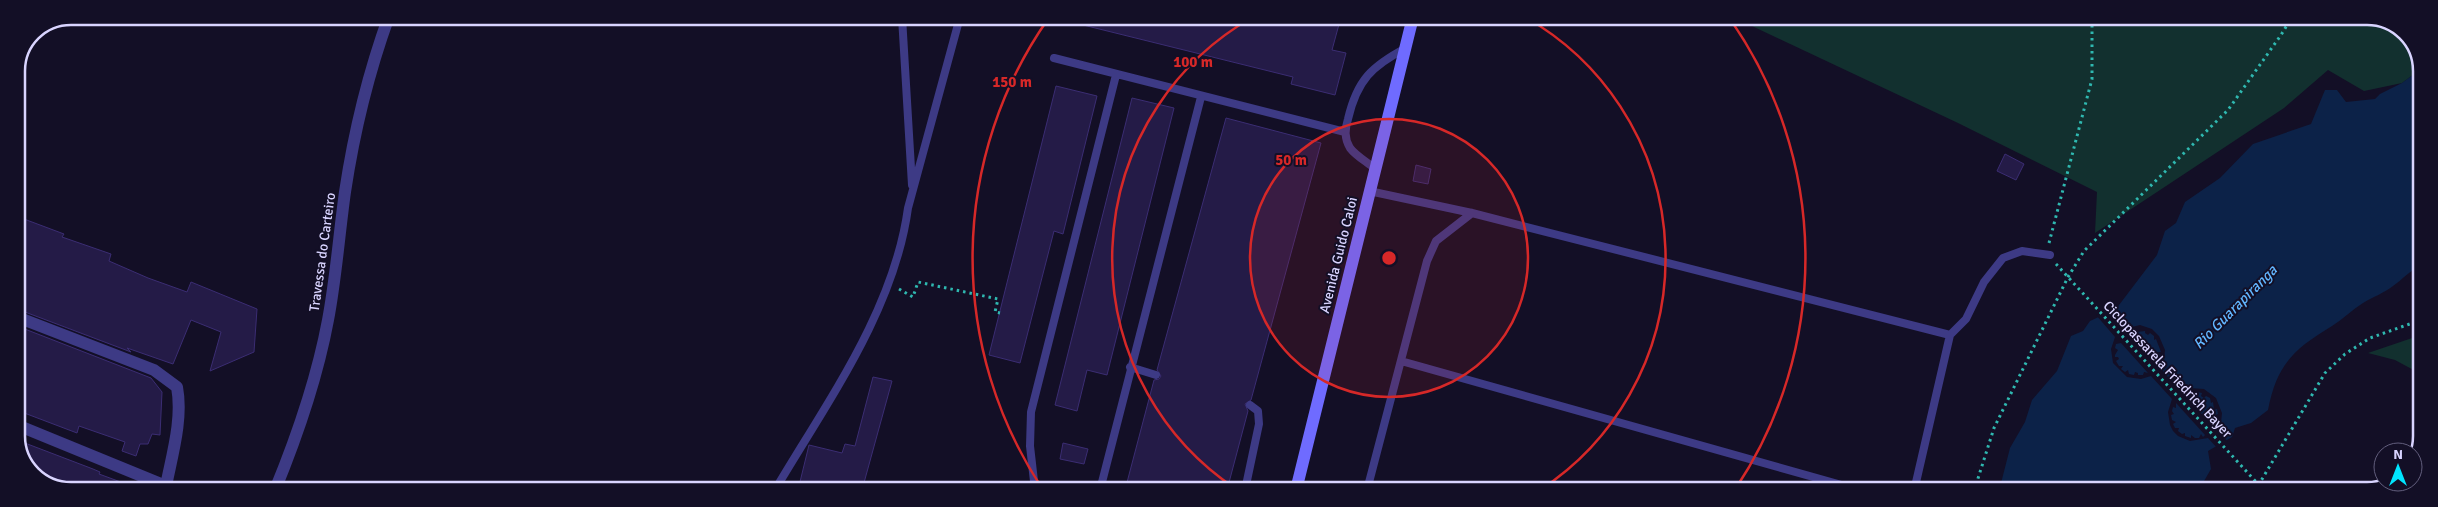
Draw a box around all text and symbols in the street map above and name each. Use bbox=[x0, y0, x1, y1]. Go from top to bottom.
text: 100 m bbox=[1173, 53, 1213, 71]
text: 150 m bbox=[992, 73, 1032, 91]
text: 50 m bbox=[1275, 151, 1307, 169]
street label: Travessa do Carteiro bbox=[306, 191, 339, 313]
street label: Avenida Guido Caloi bbox=[1316, 195, 1361, 315]
centre of rings bbox=[1380, 249, 1398, 267]
water label: Rio Guarapiranga bbox=[2189, 261, 2281, 353]
street label: Ciclopassarela Friedrich Bayer bbox=[2100, 297, 2236, 442]
north arrow bbox=[2373, 442, 2423, 492]
text: N bbox=[2393, 446, 2403, 463]

